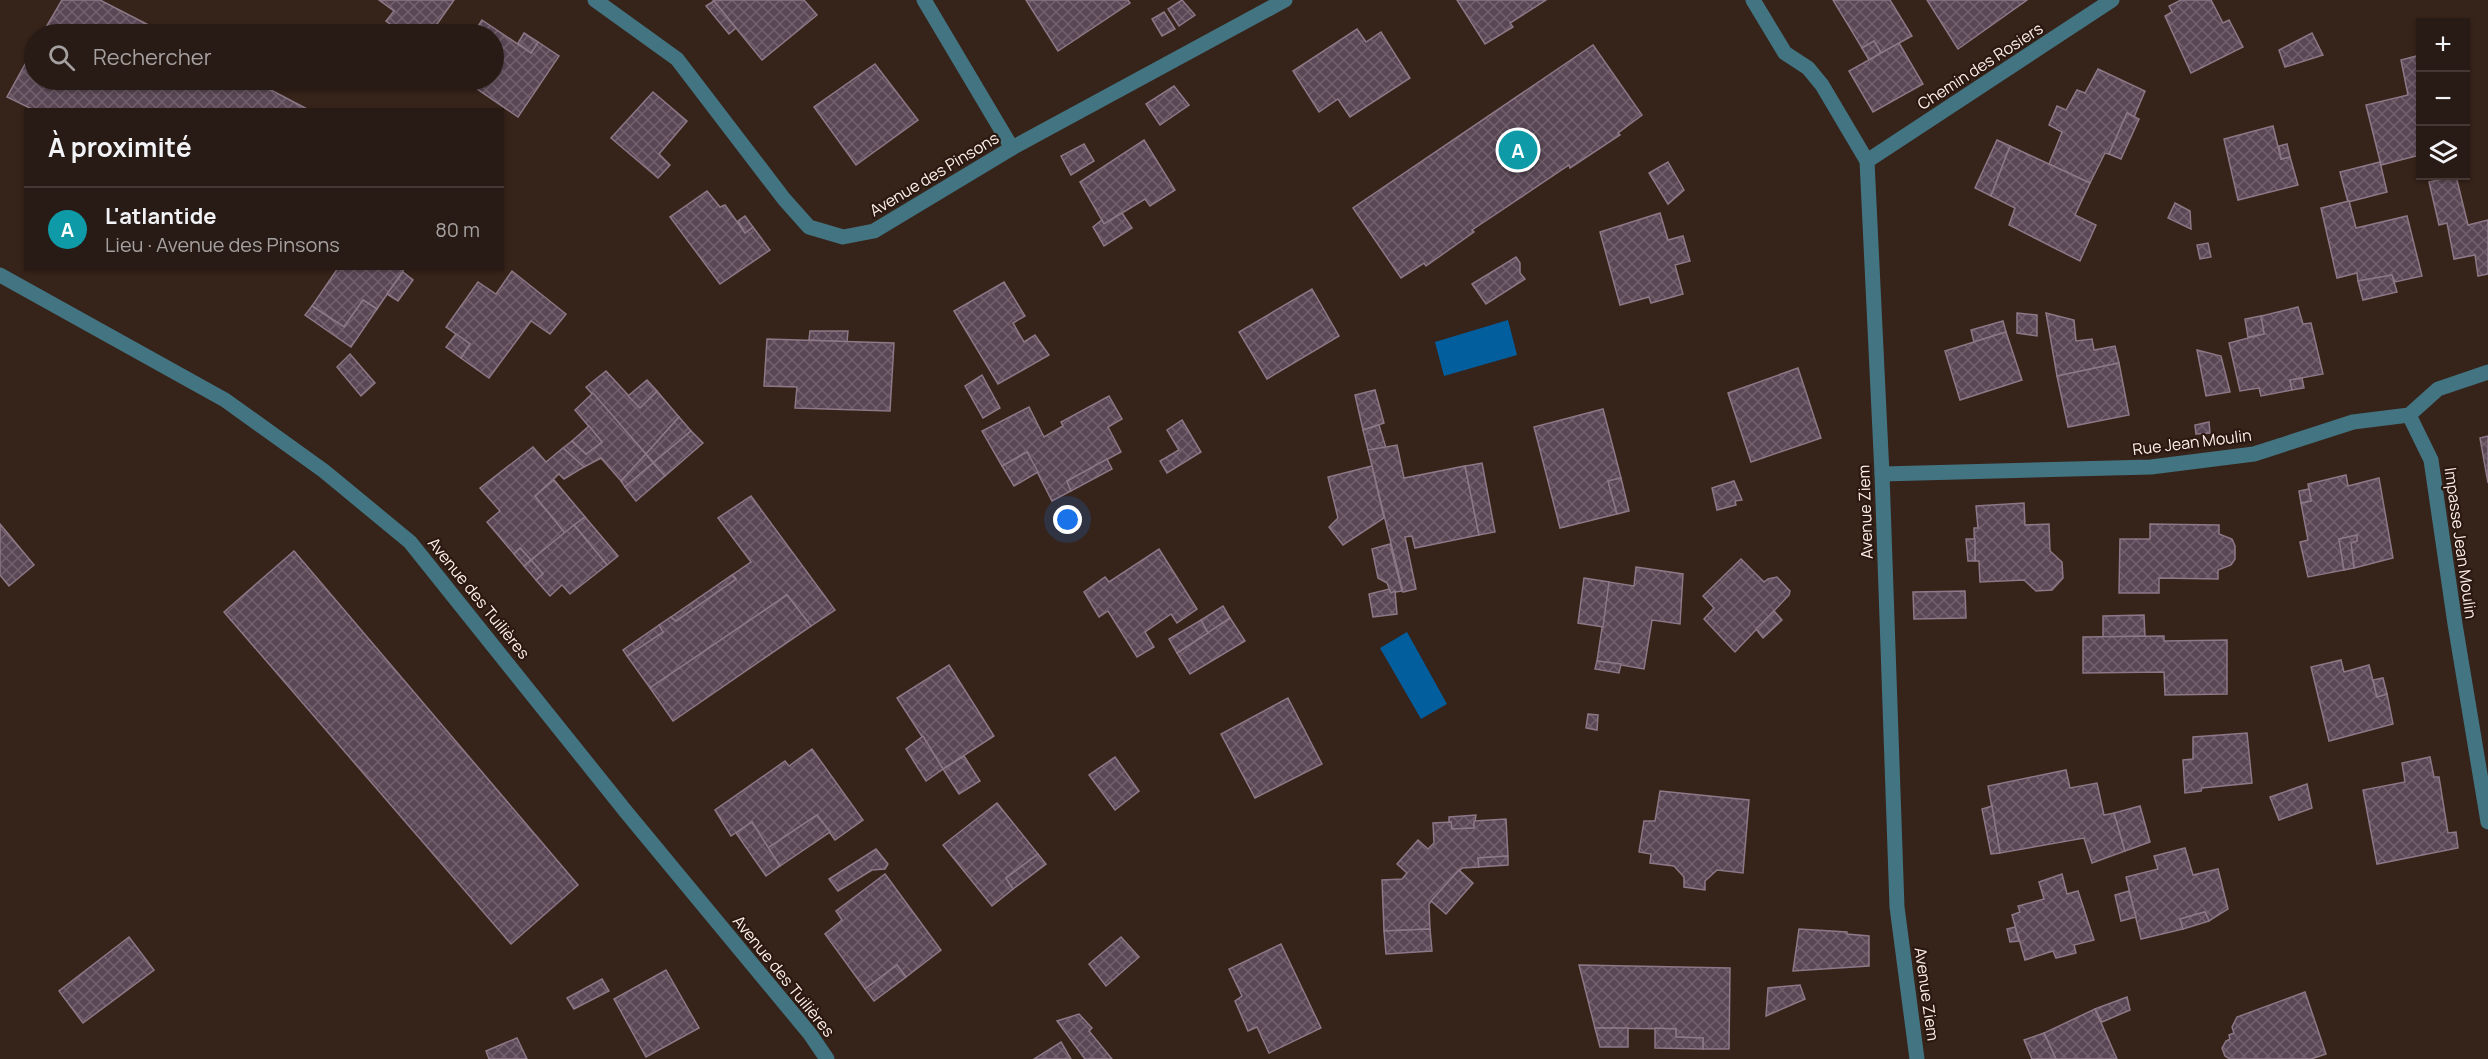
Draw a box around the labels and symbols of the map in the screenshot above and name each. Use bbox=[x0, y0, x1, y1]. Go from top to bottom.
street label: Chemin des Rosiers bbox=[1913, 17, 2047, 115]
street label: Avenue des Pinsons bbox=[865, 127, 1003, 221]
pin: A bbox=[1498, 128, 1538, 172]
street label: Rue Jean Moulin bbox=[2131, 424, 2253, 460]
street label: Avenue Ziem bbox=[1852, 465, 1878, 559]
street label: Impasse Jean Moulin bbox=[2439, 466, 2483, 620]
your location bbox=[1053, 505, 1082, 534]
street label: Avenue des Tuilières bbox=[423, 533, 535, 663]
street label: Avenue des Tuilières bbox=[728, 911, 840, 1041]
street label: Avenue Ziem bbox=[1910, 946, 1944, 1042]

